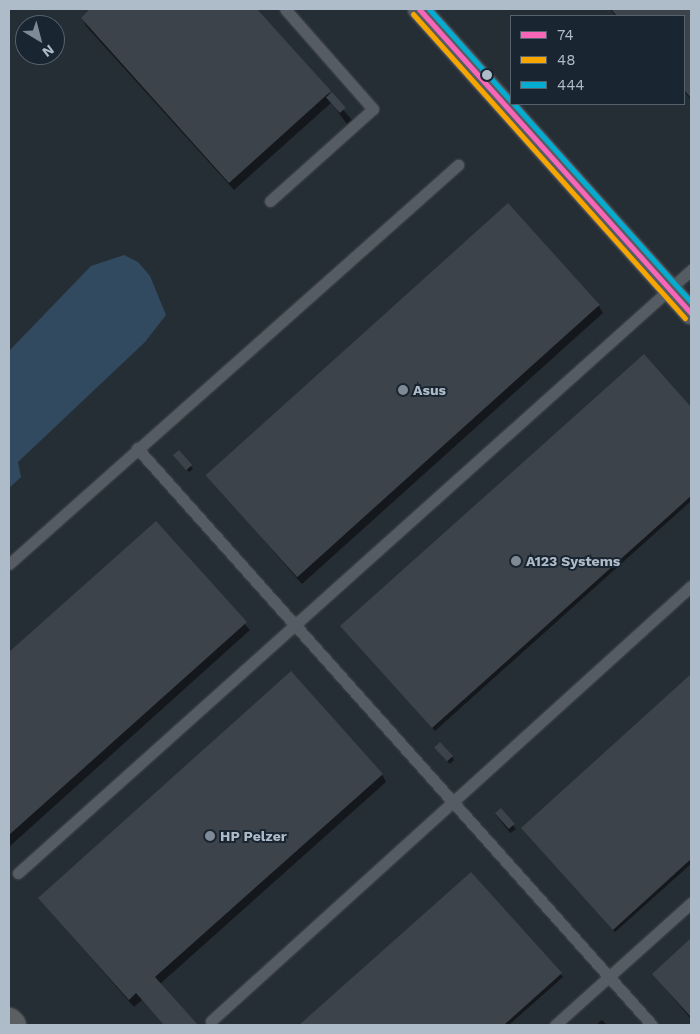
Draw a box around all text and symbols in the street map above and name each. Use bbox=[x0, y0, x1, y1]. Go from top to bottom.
north arrow bbox=[15, 15, 65, 65]
legend bbox=[510, 15, 685, 105]
text: 74 bbox=[557, 26, 574, 44]
text: N bbox=[39, 42, 57, 61]
text: 48 bbox=[557, 51, 575, 69]
unlabelled marker bbox=[482, 70, 492, 80]
text: 444 bbox=[557, 76, 585, 94]
place label: Asus bbox=[413, 382, 446, 398]
marker: Asus bbox=[397, 384, 409, 396]
place label: A123 Systems bbox=[526, 553, 620, 569]
marker: A123 Systems bbox=[510, 555, 522, 567]
place label: HP Pelzer bbox=[220, 828, 287, 844]
marker: HP Pelzer bbox=[204, 830, 216, 842]

